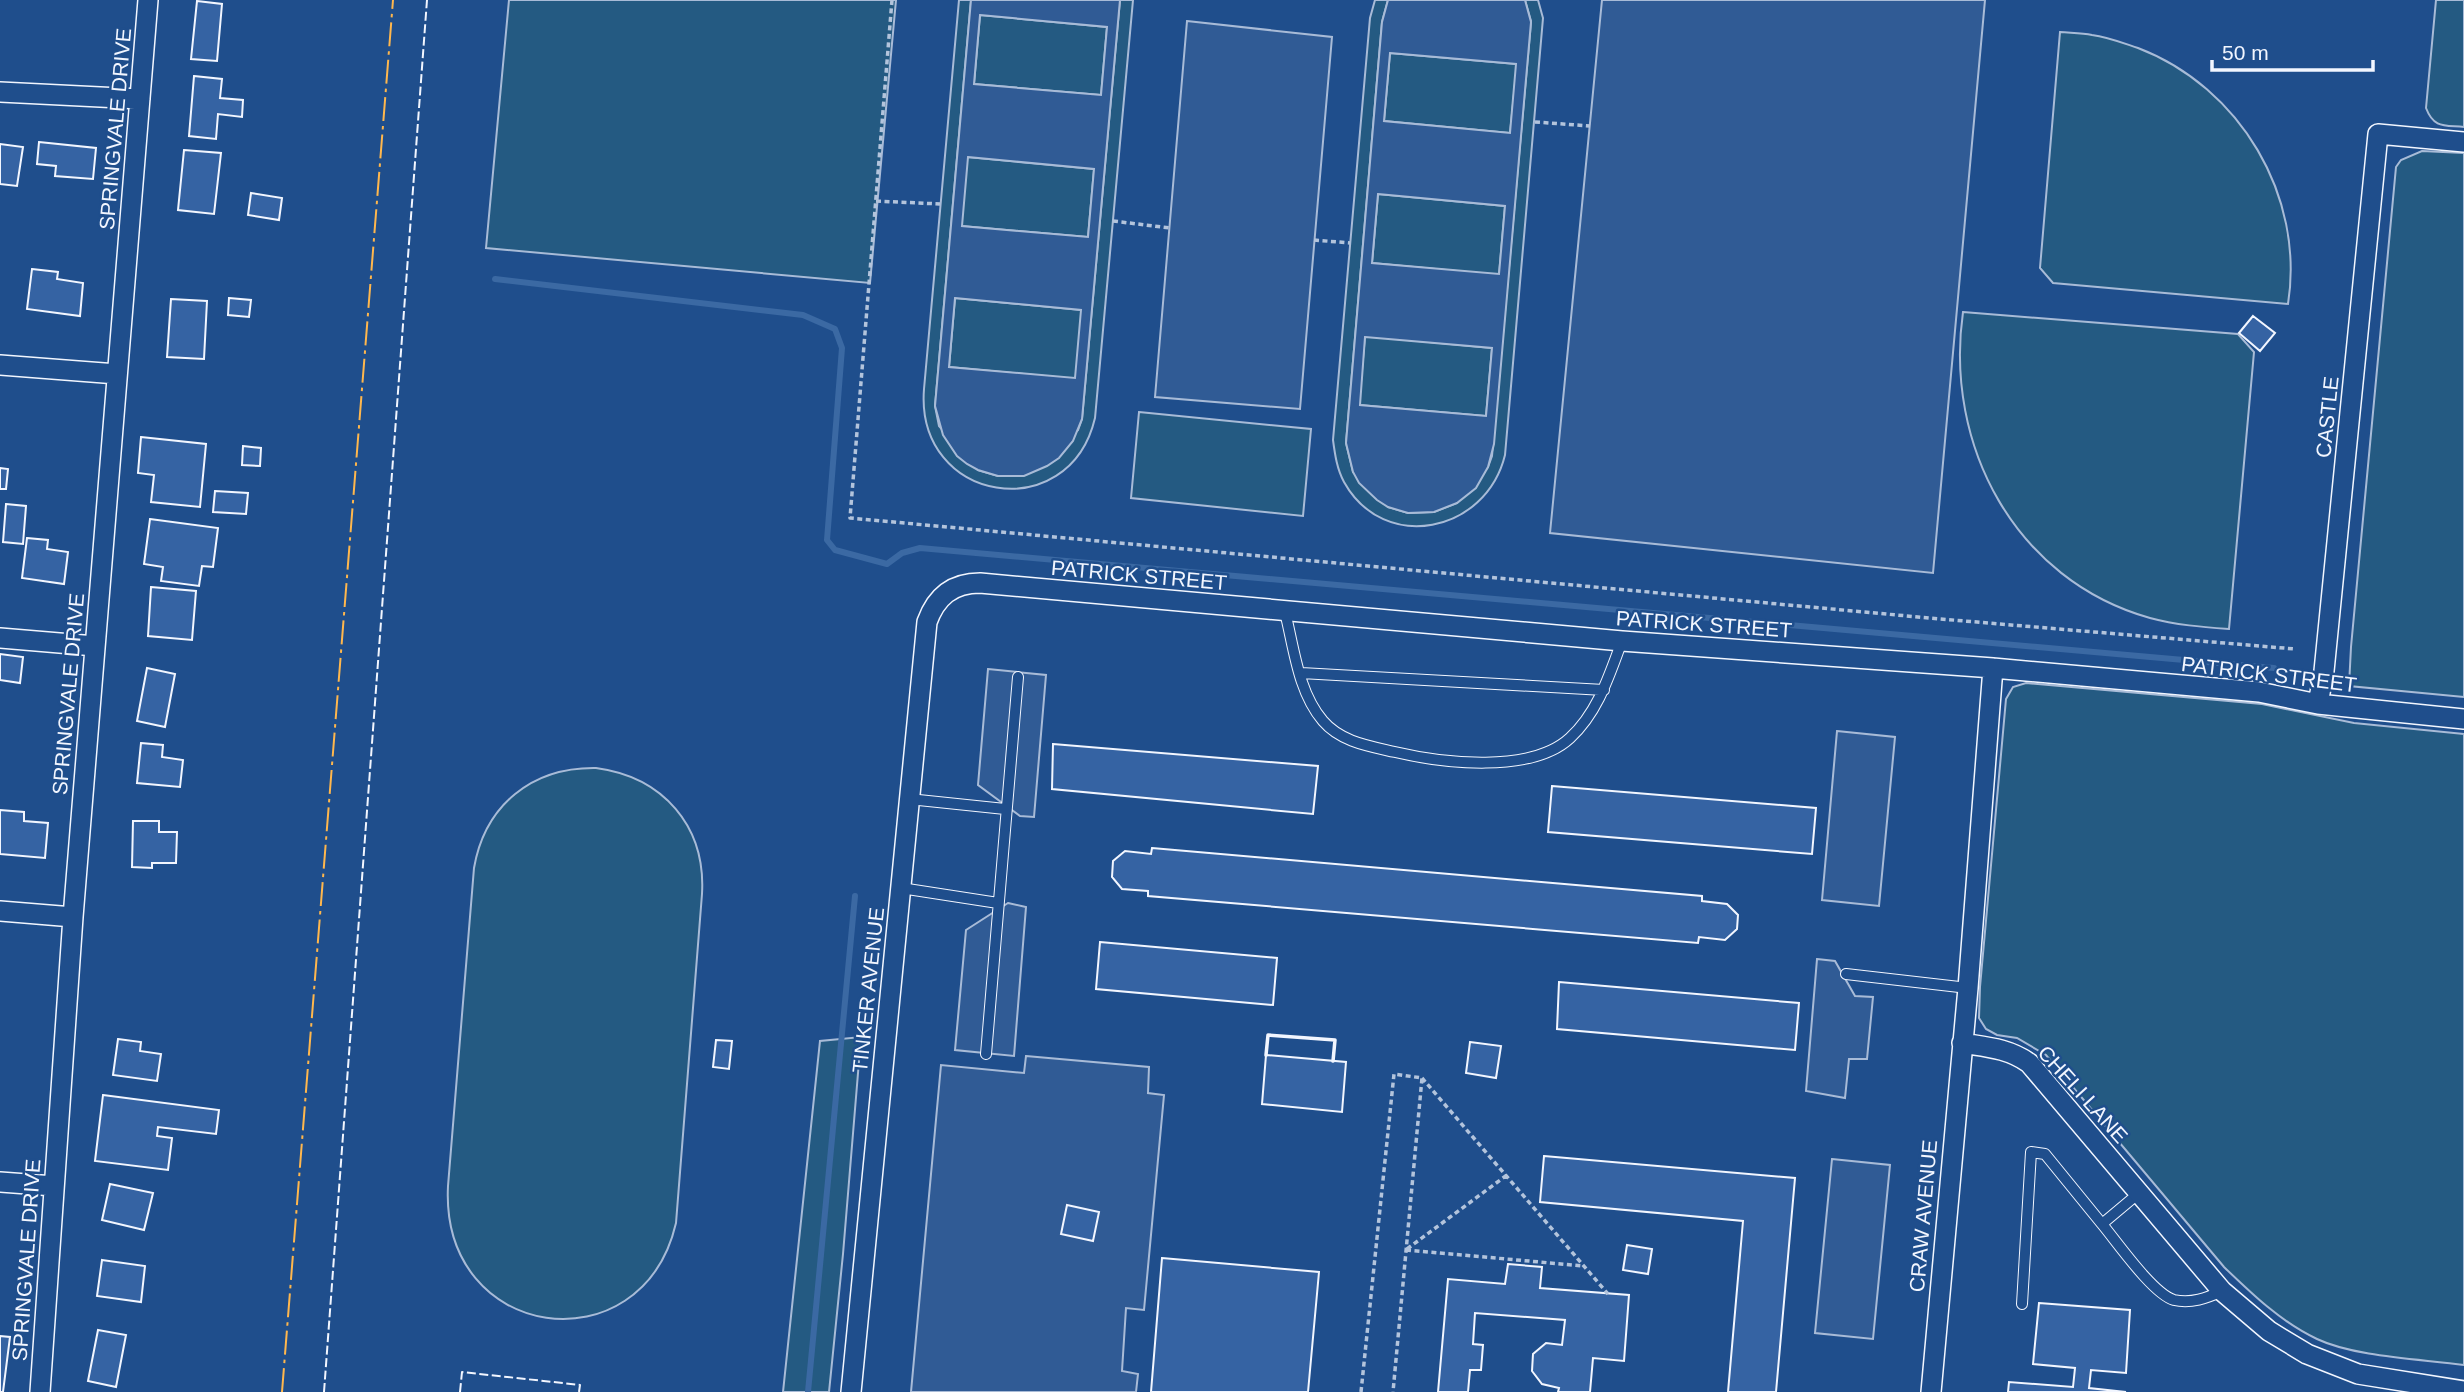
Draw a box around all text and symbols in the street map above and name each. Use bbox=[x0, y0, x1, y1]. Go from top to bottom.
street label: SPRINGVALE DRIVE bbox=[95, 27, 135, 231]
scale bar bbox=[2212, 28, 2373, 72]
text: 50 m bbox=[2222, 41, 2269, 64]
street label: CASTLE bbox=[2311, 375, 2343, 459]
street label: PATRICK STREET bbox=[1050, 556, 1228, 594]
street label: SPRINGVALE DRIVE bbox=[48, 592, 88, 796]
street label: PATRICK STREET bbox=[1615, 606, 1793, 642]
street label: PATRICK STREET bbox=[2180, 652, 2358, 696]
street label: TINKER AVENUE bbox=[848, 906, 888, 1074]
street label: CHELI LANE bbox=[2033, 1041, 2133, 1147]
street label: CRAW AVENUE bbox=[1905, 1139, 1941, 1293]
street label: SPRINGVALE DRIVE bbox=[7, 1158, 45, 1362]

